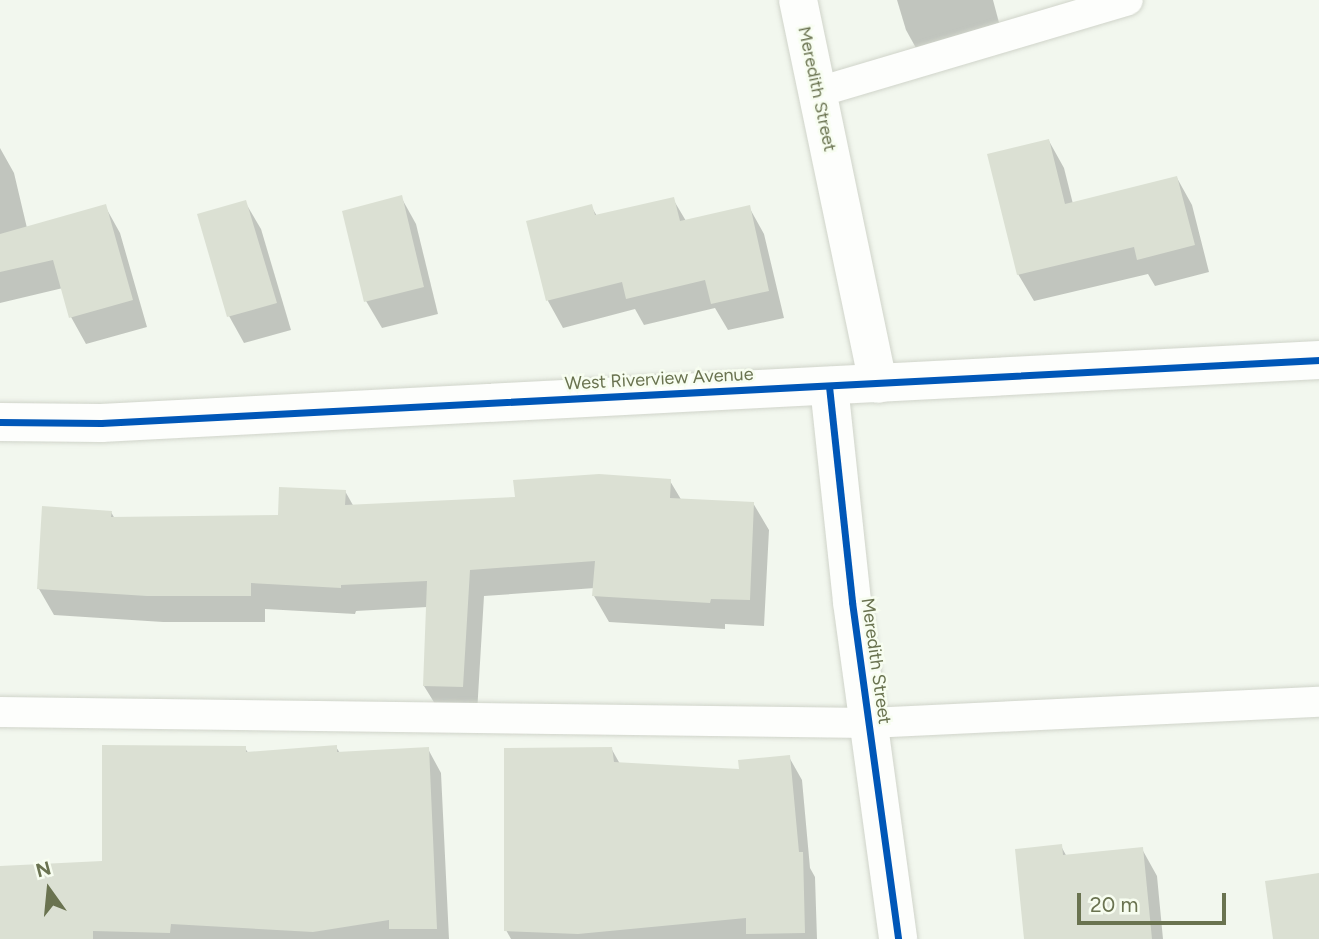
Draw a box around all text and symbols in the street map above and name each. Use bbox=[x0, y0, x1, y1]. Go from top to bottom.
street label: Meredith Street bbox=[793, 24, 841, 154]
street label: West Riverview Avenue bbox=[564, 363, 754, 395]
street label: Meredith Street bbox=[856, 596, 896, 726]
north arrow bbox=[14, 855, 84, 925]
text: N bbox=[33, 856, 54, 882]
scale bar bbox=[1081, 880, 1230, 924]
text: 20 m bbox=[1090, 892, 1138, 917]

